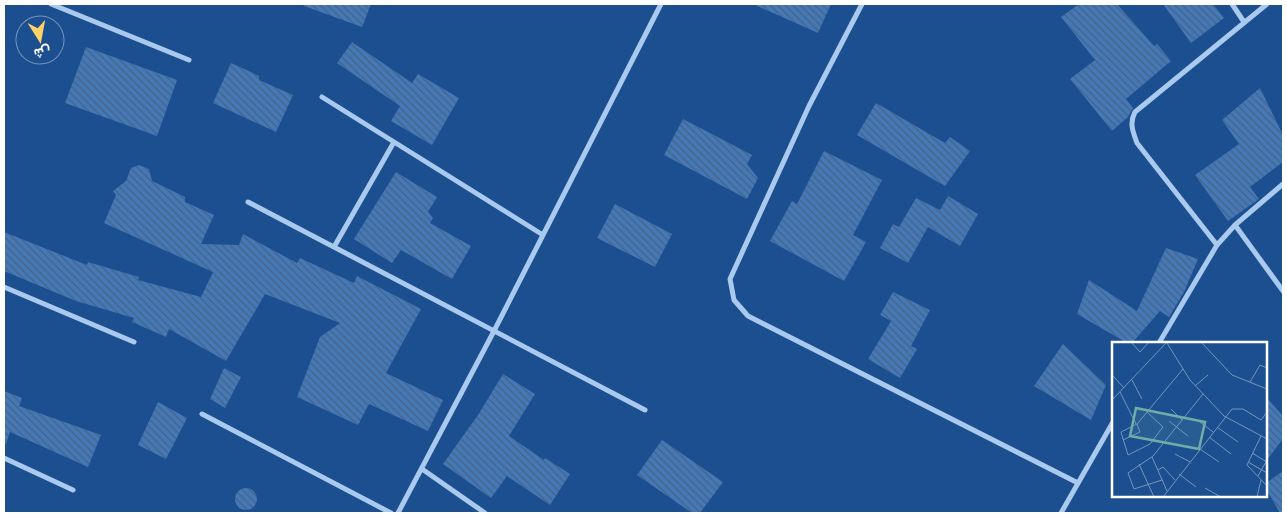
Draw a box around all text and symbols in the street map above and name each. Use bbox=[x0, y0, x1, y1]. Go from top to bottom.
north arrow bbox=[15, 15, 65, 65]
text: ش bbox=[32, 41, 52, 63]
inset map bbox=[1112, 342, 1267, 497]

